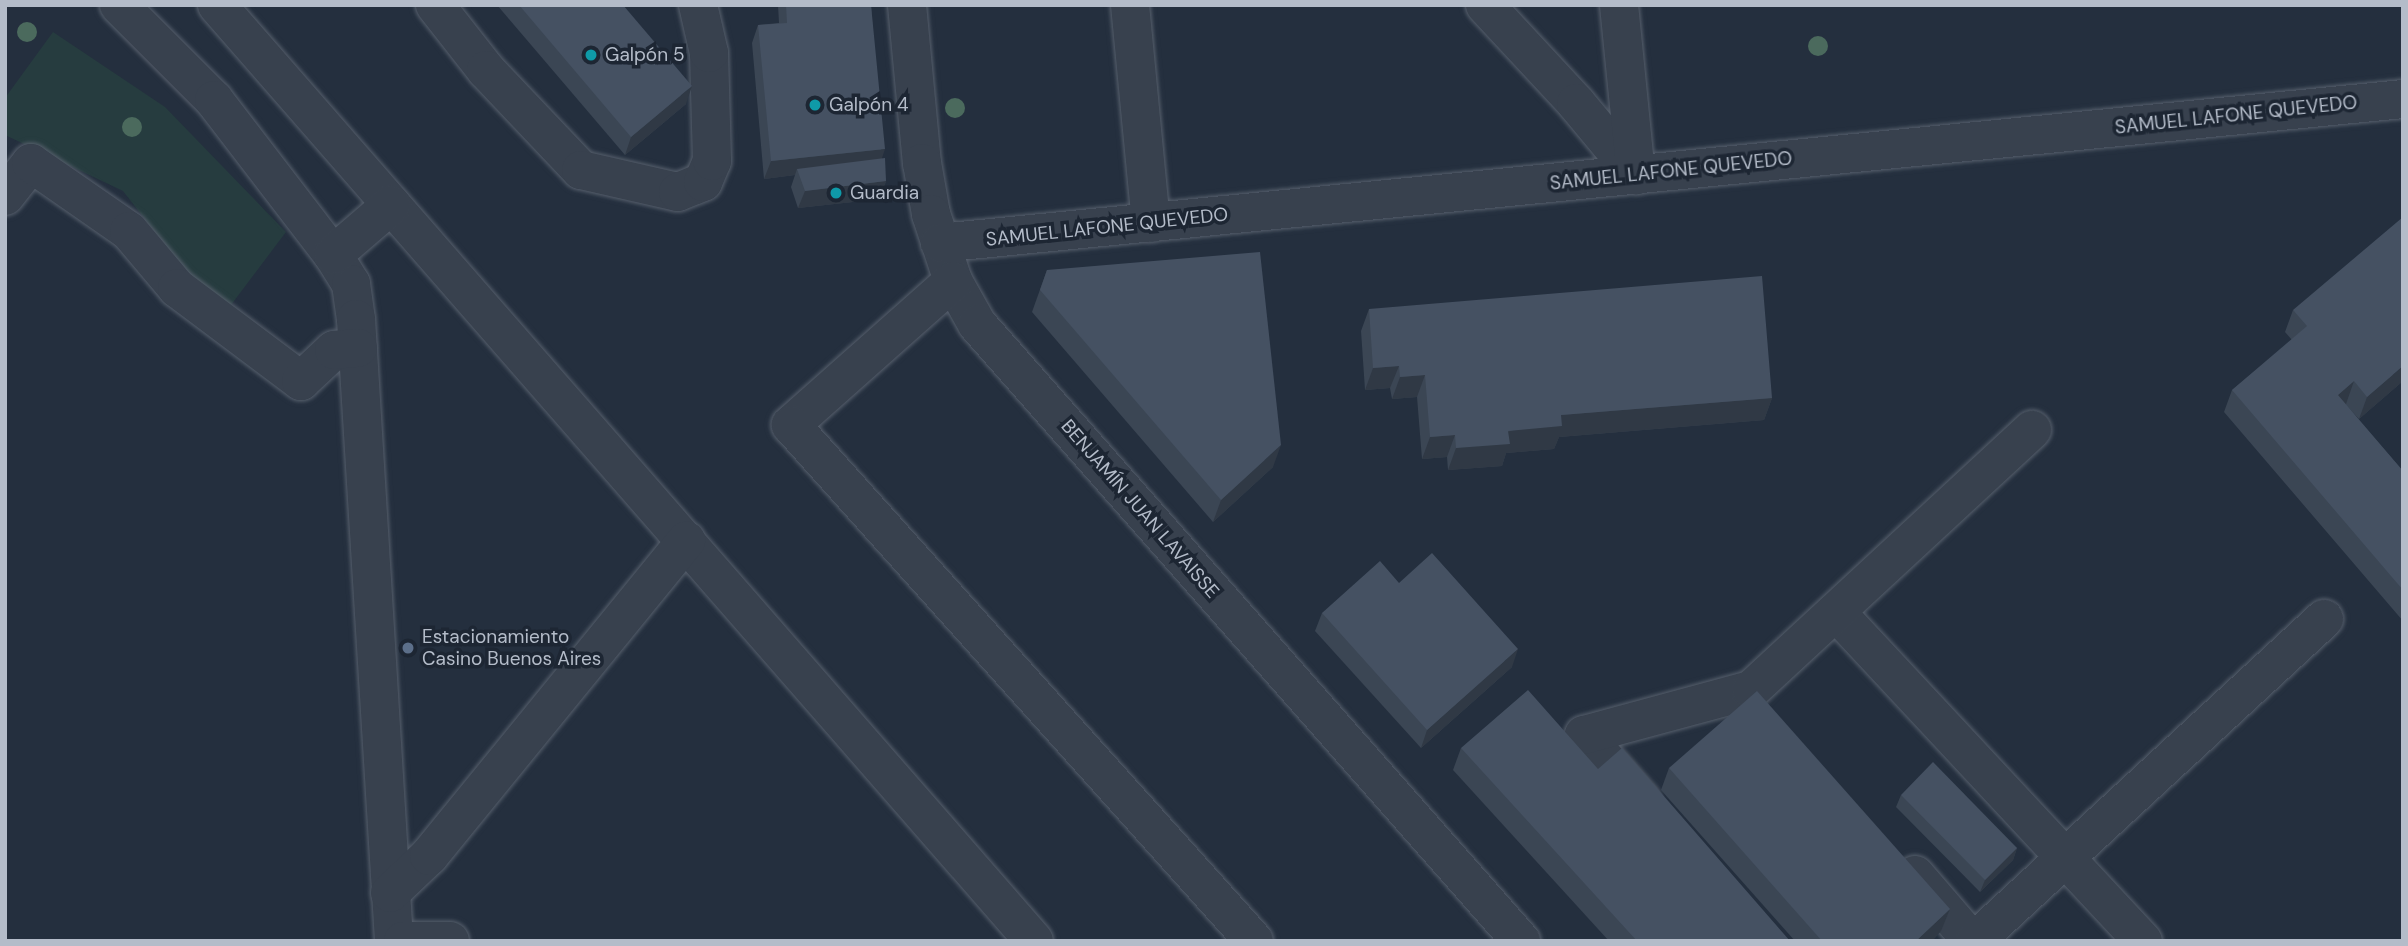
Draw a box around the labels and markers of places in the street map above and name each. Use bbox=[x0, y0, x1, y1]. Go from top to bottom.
place label: Galpón 5 bbox=[605, 44, 685, 66]
marker: Galpón 5 bbox=[583, 47, 599, 63]
place label: Galpón 4 bbox=[829, 94, 909, 116]
marker: Galpón 4 bbox=[807, 97, 823, 113]
place label: Guardia bbox=[850, 182, 919, 204]
marker: Guardia bbox=[828, 185, 844, 201]
place label: Estacionamiento Casino Buenos Aires bbox=[422, 626, 601, 670]
marker: Estacionamiento Casino Buenos Aires bbox=[400, 640, 416, 656]

